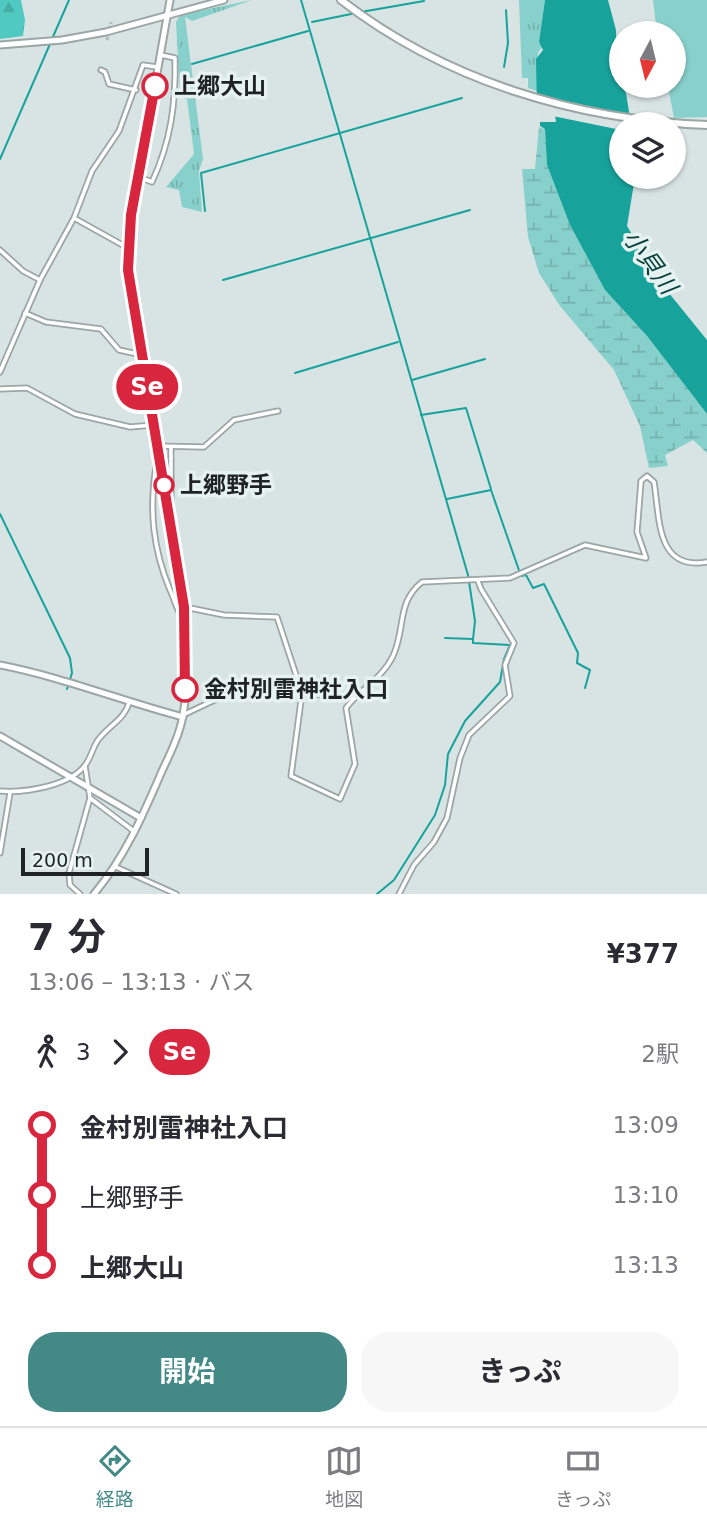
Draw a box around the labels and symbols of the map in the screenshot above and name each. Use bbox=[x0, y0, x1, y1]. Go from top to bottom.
north arrow bbox=[609, 21, 686, 98]
marker: 上郷大山 bbox=[142, 73, 168, 99]
place label: 上郷大山 bbox=[174, 73, 266, 99]
water label: 小貝川 bbox=[618, 225, 684, 302]
line badge: Se bbox=[116, 364, 178, 410]
place label: 上郷野手 bbox=[180, 472, 272, 498]
marker: 上郷野手 bbox=[154, 475, 174, 495]
marker: 金村別雷神社入口 bbox=[172, 676, 198, 702]
place label: 金村別雷神社入口 bbox=[204, 676, 388, 702]
scale bar bbox=[21, 845, 149, 877]

